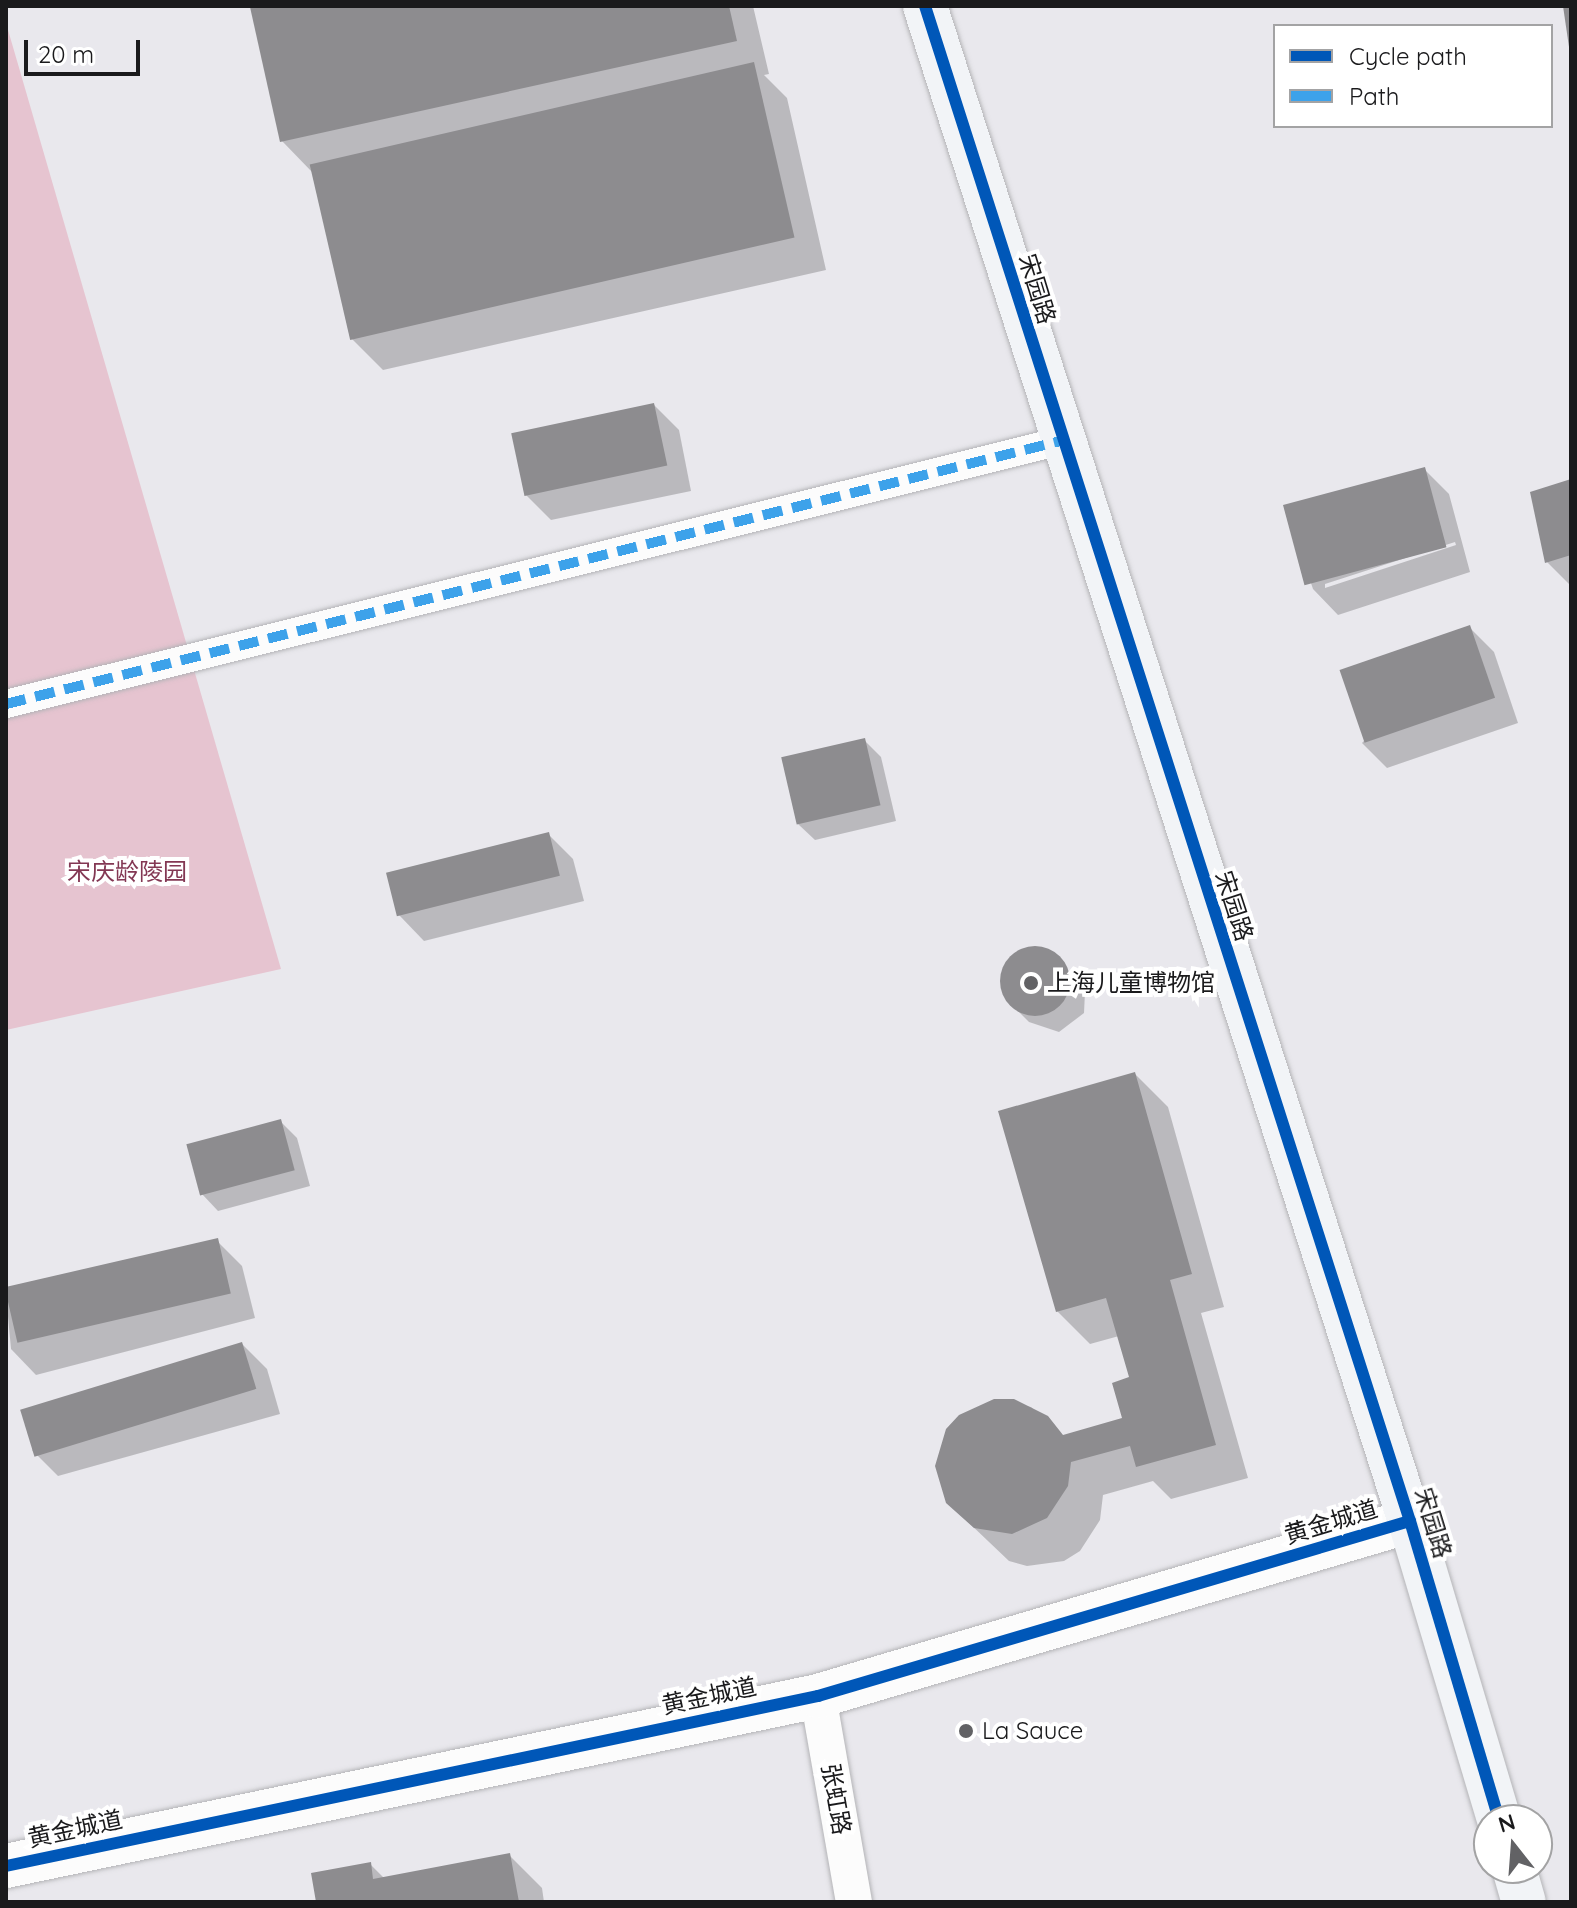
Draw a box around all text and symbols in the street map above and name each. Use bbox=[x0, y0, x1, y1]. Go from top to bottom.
scale bar bbox=[28, 24, 144, 74]
legend bbox=[1273, 24, 1553, 128]
text: 20 m bbox=[38, 39, 94, 69]
text: Cycle path bbox=[1349, 41, 1467, 71]
text: Path bbox=[1349, 81, 1400, 111]
street label: 宋园路 bbox=[1013, 250, 1061, 328]
park label: 宋庆龄陵园 bbox=[67, 858, 187, 886]
street label: 宋园路 bbox=[1209, 867, 1259, 945]
place label: 上海儿童博物馆 bbox=[1047, 969, 1215, 997]
marker: 上海儿童博物馆 bbox=[1022, 974, 1040, 992]
street label: 宋园路 bbox=[1409, 1484, 1457, 1562]
street label: 黄金城道 bbox=[1281, 1494, 1381, 1550]
street label: 黄金城道 bbox=[659, 1672, 759, 1720]
place label: La Sauce bbox=[982, 1717, 1083, 1745]
marker: La Sauce bbox=[957, 1722, 975, 1740]
street label: 张虹路 bbox=[816, 1761, 856, 1837]
north arrow bbox=[1473, 1804, 1553, 1884]
street label: 黄金城道 bbox=[25, 1805, 125, 1853]
text: N bbox=[1495, 1807, 1518, 1839]

